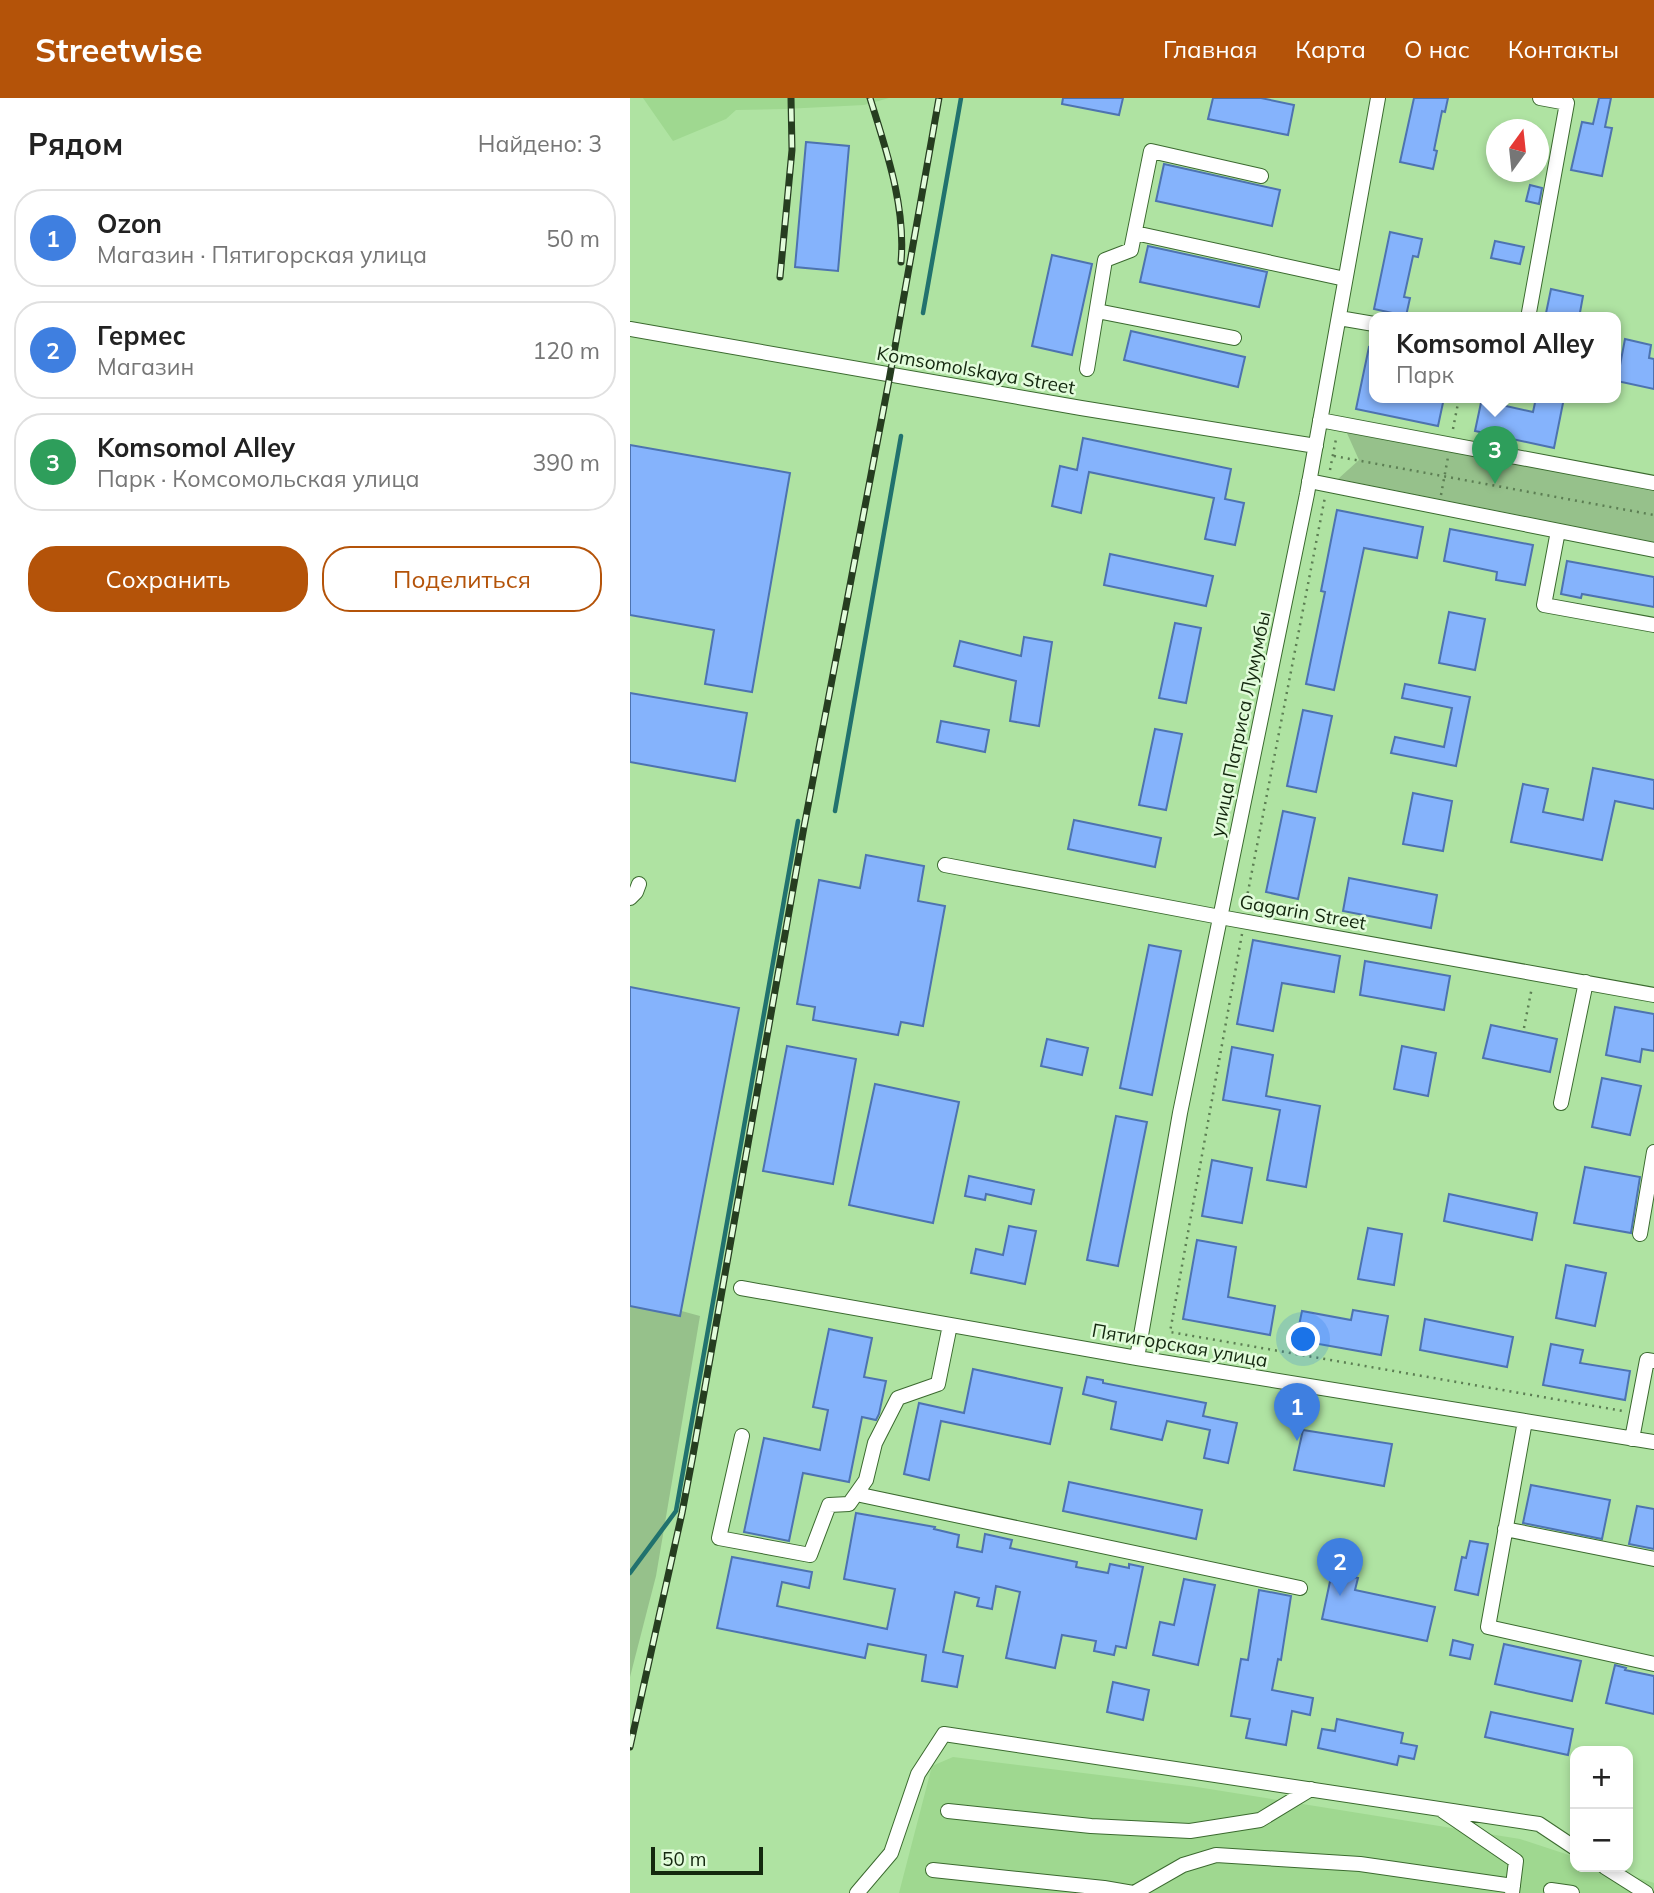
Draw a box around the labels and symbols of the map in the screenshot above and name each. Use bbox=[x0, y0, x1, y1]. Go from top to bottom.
north arrow bbox=[1486, 119, 1549, 182]
street label: Komsomolskaya Street bbox=[875, 341, 1077, 399]
pin: 3 bbox=[1472, 426, 1518, 484]
street label: улица Патриса Лумумбы bbox=[1204, 609, 1276, 839]
street label: Gagarin Street bbox=[1238, 889, 1369, 935]
street label: Пятигорская улица bbox=[1090, 1318, 1270, 1372]
your location bbox=[1286, 1322, 1320, 1356]
pin: 1 bbox=[1274, 1383, 1320, 1441]
pin: 2 bbox=[1317, 1538, 1363, 1596]
scale bar bbox=[651, 1844, 763, 1876]

